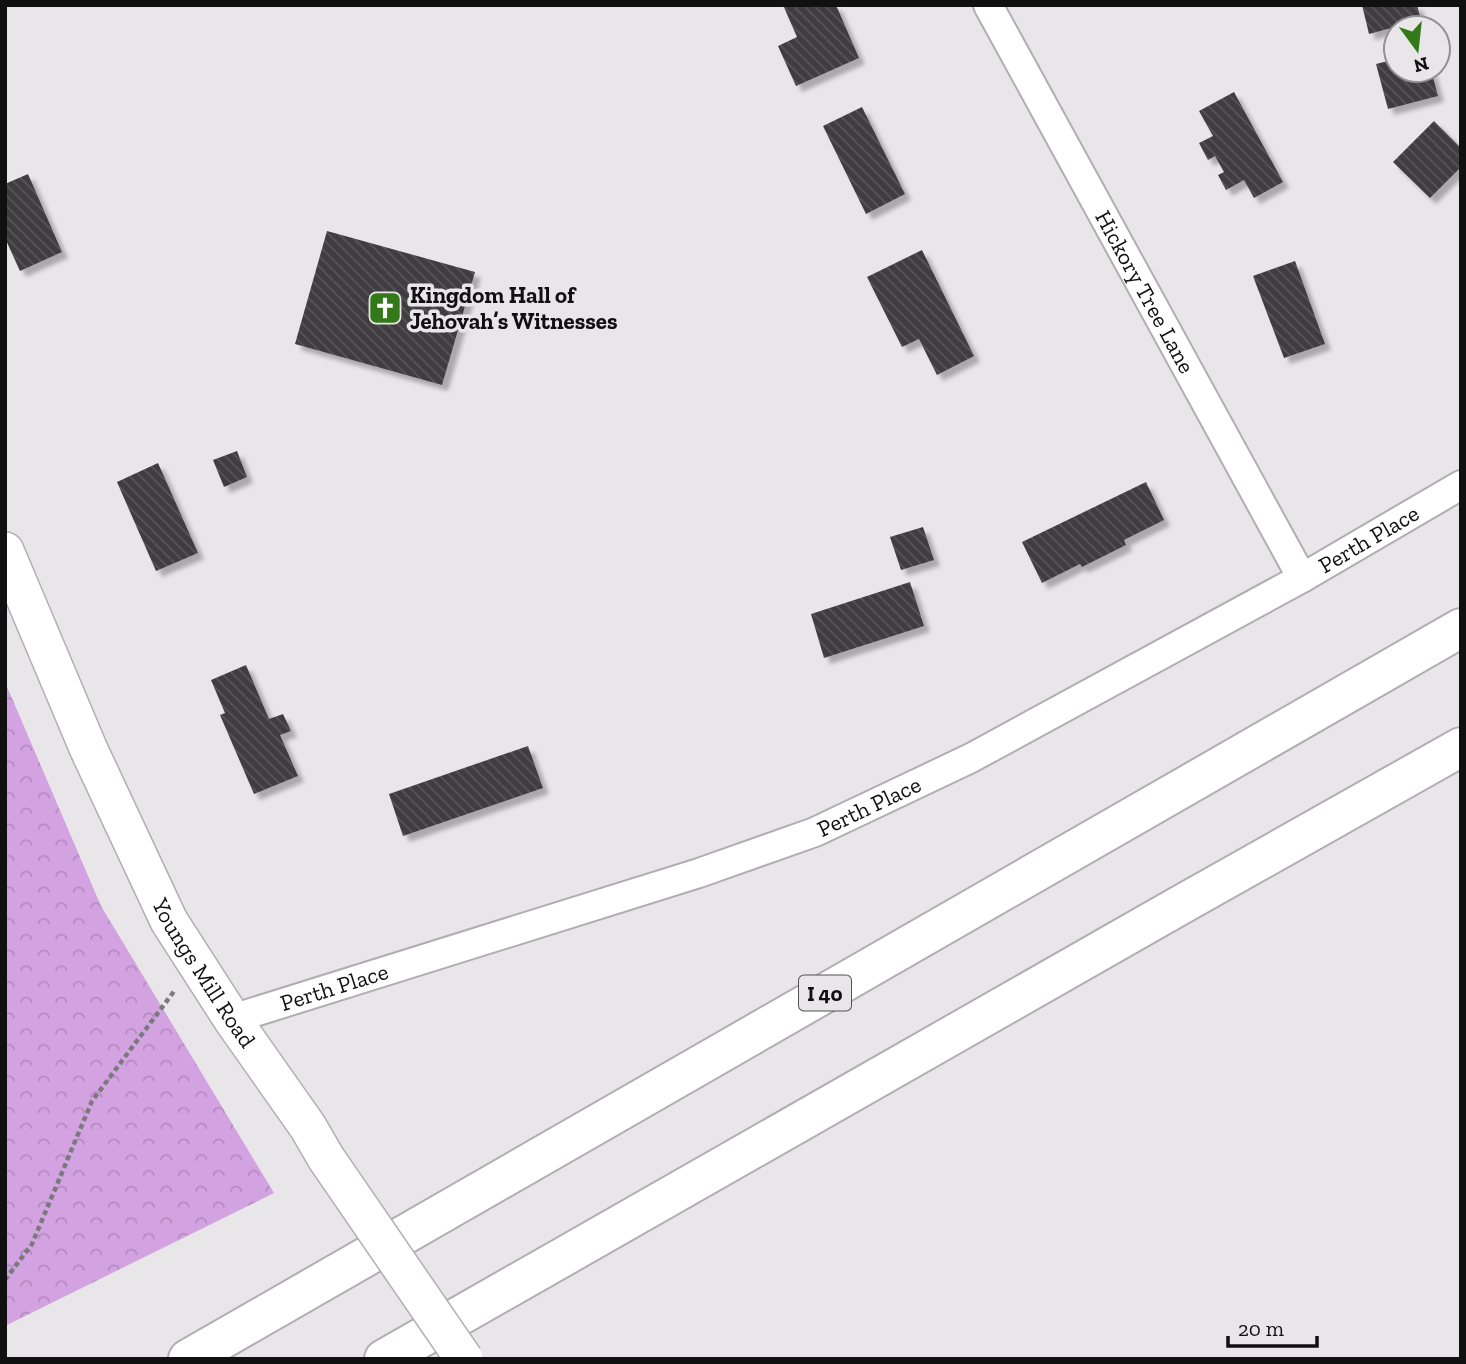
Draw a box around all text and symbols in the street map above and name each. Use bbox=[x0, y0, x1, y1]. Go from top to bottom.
north arrow bbox=[1382, 14, 1452, 84]
text: N bbox=[1411, 52, 1431, 78]
street label: Hickory Tree Lane bbox=[1089, 205, 1201, 378]
place label: Kingdom Hall of Jehovah’s Witnesses bbox=[410, 281, 618, 335]
church icon: Kingdom Hall of Jehovah’s Witnesses bbox=[366, 289, 404, 327]
street label: Perth Place bbox=[1313, 499, 1424, 579]
street label: Perth Place bbox=[813, 770, 925, 843]
street label: Youngs Mill Road bbox=[146, 893, 262, 1053]
street label: Perth Place bbox=[277, 957, 392, 1017]
road number: I 40 bbox=[799, 976, 851, 1010]
scale bar bbox=[1228, 1304, 1317, 1348]
text: 20 m bbox=[1238, 1316, 1284, 1341]

